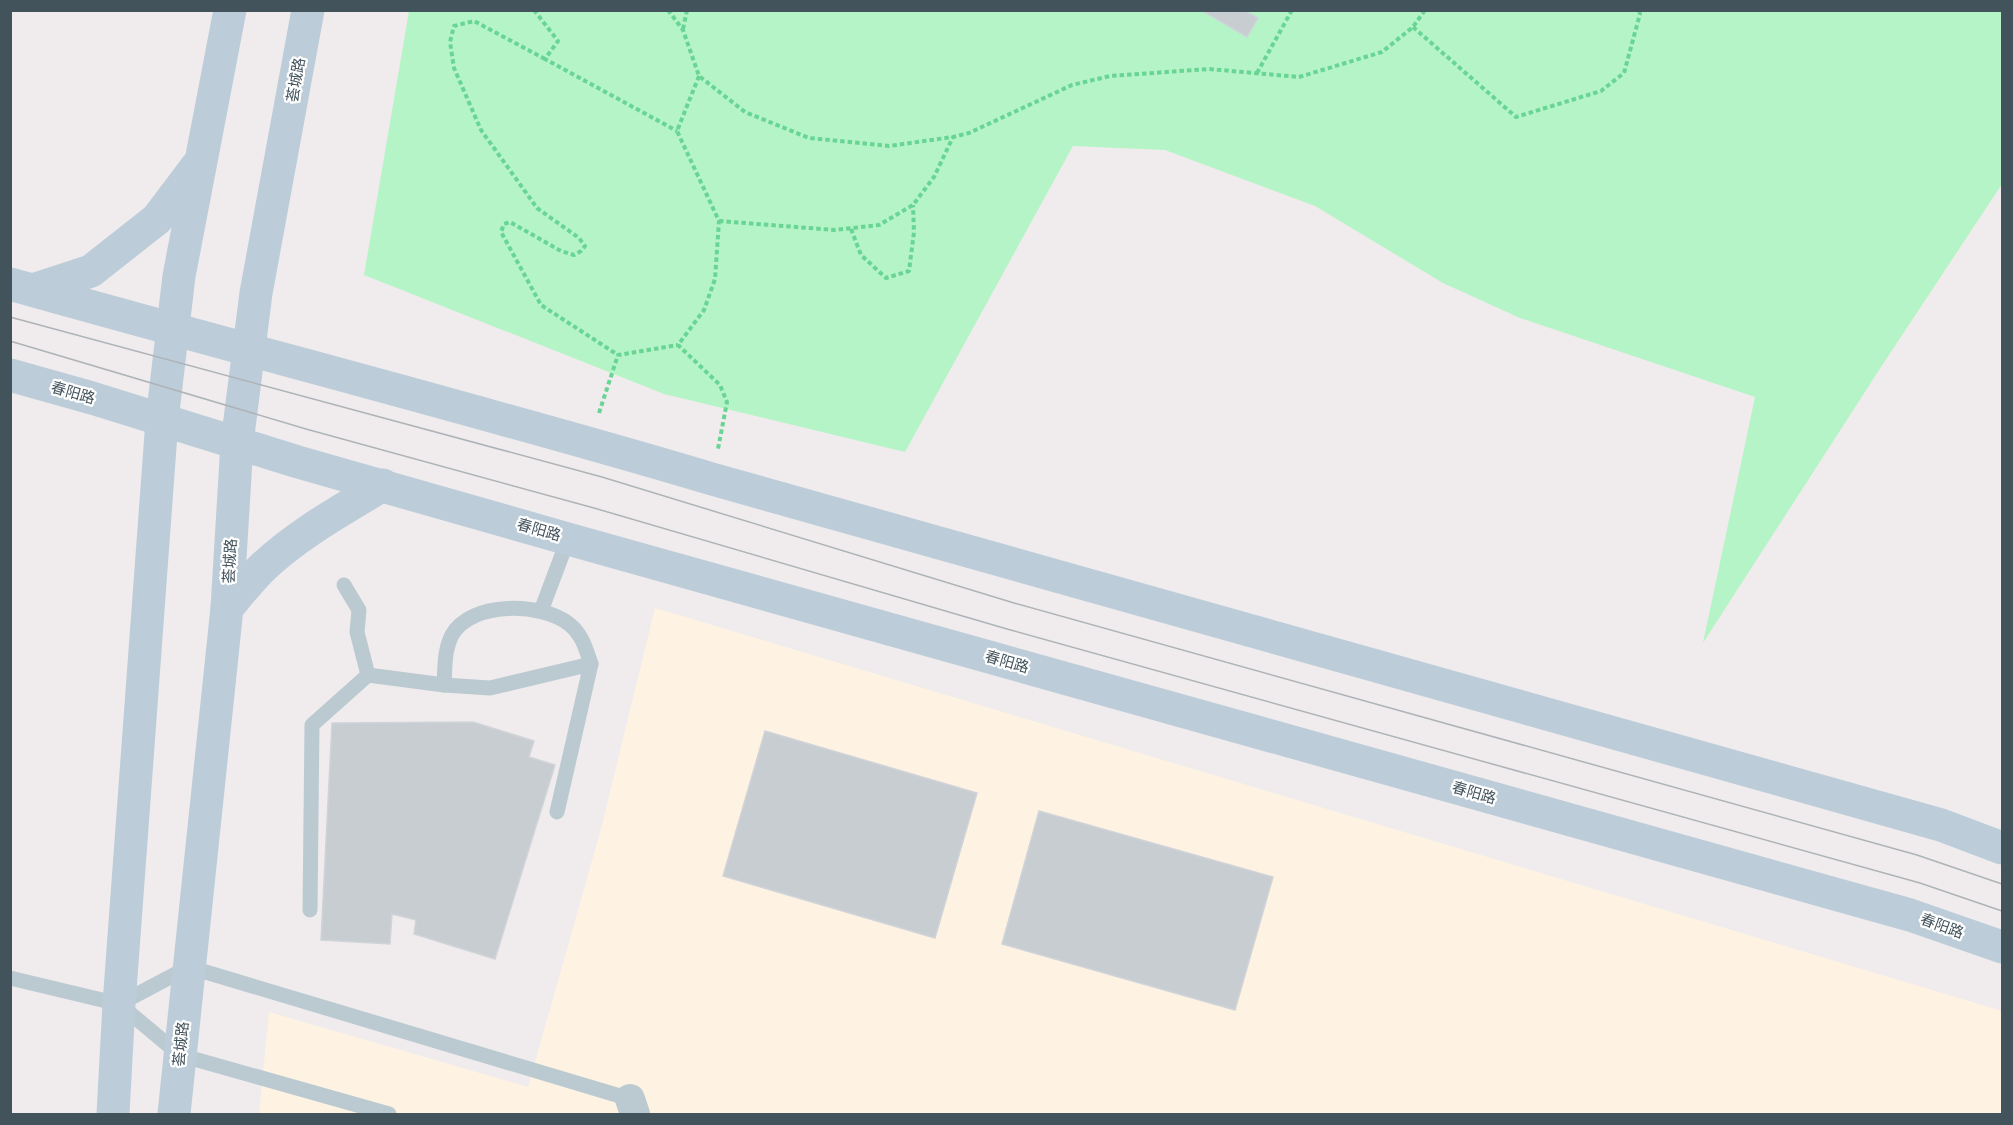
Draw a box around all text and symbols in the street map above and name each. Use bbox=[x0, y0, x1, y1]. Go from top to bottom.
street label: 荟城路 bbox=[283, 56, 308, 104]
street label: 春阳路 bbox=[49, 378, 97, 407]
street label: 春阳路 bbox=[515, 515, 563, 544]
street label: 荟城路 bbox=[220, 538, 239, 584]
street label: 春阳路 bbox=[983, 647, 1031, 676]
street label: 春阳路 bbox=[1450, 778, 1498, 807]
street label: 春阳路 bbox=[1918, 910, 1966, 941]
street label: 荟城路 bbox=[170, 1021, 191, 1067]

